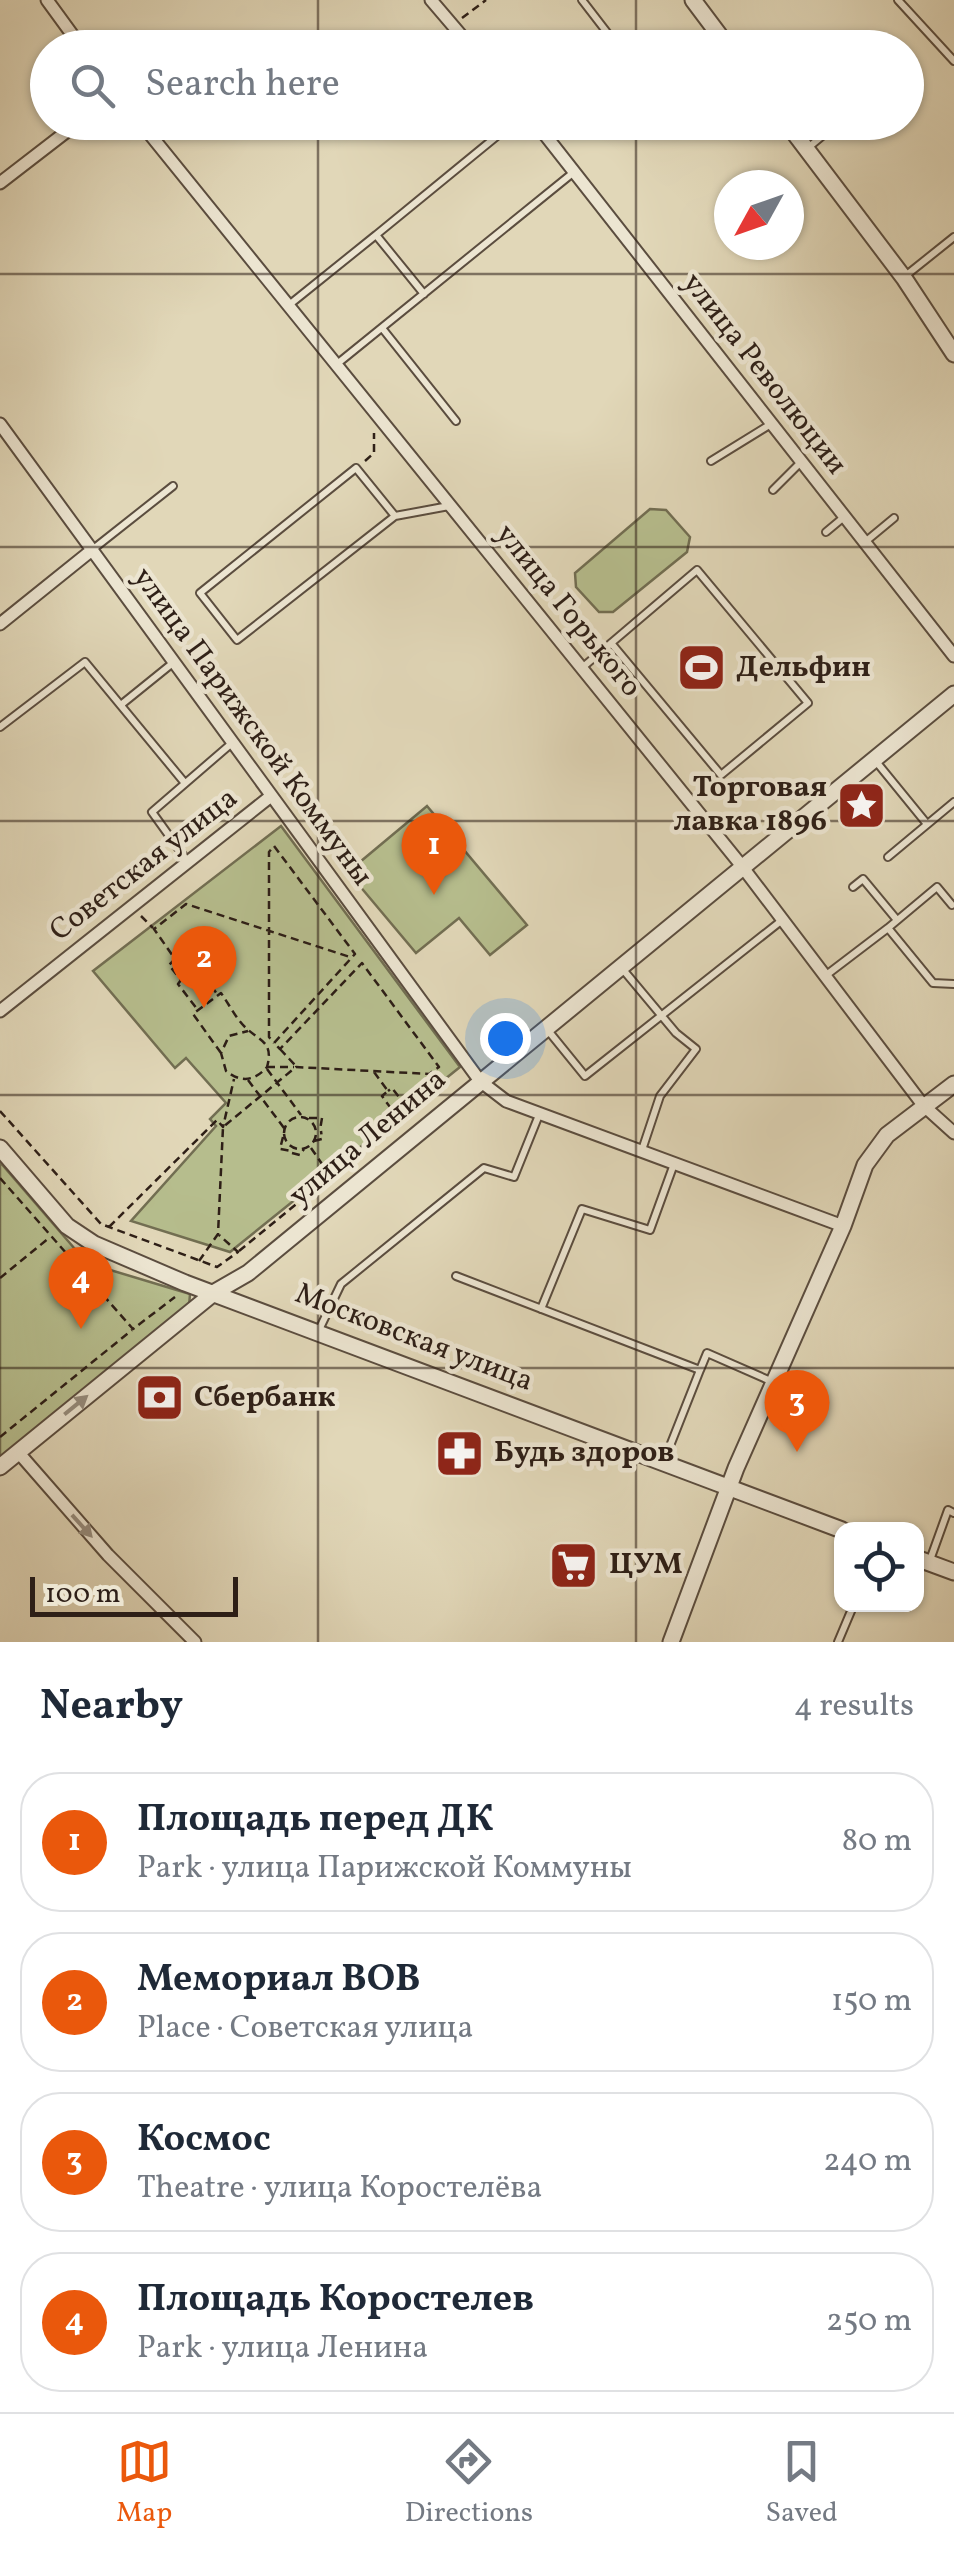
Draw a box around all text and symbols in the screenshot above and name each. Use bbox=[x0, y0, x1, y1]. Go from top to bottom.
search box bbox=[30, 30, 924, 140]
icon: search bbox=[65, 58, 120, 113]
text: Search here bbox=[145, 59, 340, 112]
north arrow bbox=[714, 170, 804, 260]
street label: улица Революции bbox=[672, 264, 856, 484]
street label: улица Горького bbox=[485, 515, 651, 707]
street label: улица Парижской Коммуны bbox=[122, 559, 382, 895]
sports icon: Дельфин bbox=[675, 642, 727, 694]
place label: Дельфин bbox=[736, 647, 871, 689]
place label: Торговая лавка 1896 bbox=[674, 767, 827, 843]
street label: Советская улица bbox=[41, 778, 247, 952]
place icon: Торговая лавка 1896 bbox=[836, 779, 888, 831]
pin: 1 bbox=[402, 812, 466, 895]
pin: 2 bbox=[172, 926, 236, 1008]
your location bbox=[480, 1013, 531, 1064]
street label: улица Ленина bbox=[280, 1060, 456, 1216]
pin: 4 bbox=[48, 1246, 114, 1329]
street label: Московская улица bbox=[289, 1273, 539, 1403]
pin: 3 bbox=[764, 1370, 830, 1452]
bank icon: Сбербанк bbox=[133, 1372, 185, 1424]
place label: Сбербанк bbox=[194, 1377, 335, 1419]
one-way arrow bbox=[63, 1395, 88, 1416]
pharmacy icon: Будь здоров bbox=[433, 1427, 485, 1479]
place label: Будь здоров bbox=[494, 1432, 675, 1474]
one-way arrow bbox=[70, 1513, 92, 1538]
map controls bbox=[834, 1522, 924, 1612]
button: locate bbox=[834, 1522, 924, 1612]
supermarket icon: ЦУМ bbox=[548, 1539, 600, 1591]
place label: ЦУМ bbox=[609, 1544, 682, 1586]
scale bar bbox=[30, 1572, 238, 1616]
text: 100 m bbox=[45, 1575, 120, 1614]
text: Nearby bbox=[40, 1678, 183, 1737]
text: 4 results bbox=[794, 1685, 914, 1729]
text: Площадь перед ДК bbox=[137, 1794, 493, 1847]
text: 1 bbox=[68, 1820, 81, 1864]
text: 80 m bbox=[842, 1820, 912, 1864]
text: Park · улица Парижской Коммуны bbox=[137, 1847, 632, 1891]
text: Мемориал ВОВ bbox=[137, 1954, 421, 2007]
text: 2 bbox=[66, 1980, 83, 2024]
text: 150 m bbox=[831, 1980, 912, 2024]
text: Place · Советская улица bbox=[137, 2007, 473, 2051]
text: Космос bbox=[137, 2114, 271, 2167]
text: 3 bbox=[66, 2140, 83, 2184]
text: 240 m bbox=[823, 2140, 912, 2184]
text: Theatre · улица Коростелёва bbox=[137, 2167, 542, 2211]
text: Площадь Коростелев bbox=[137, 2274, 534, 2327]
text: 4 bbox=[65, 2300, 84, 2344]
text: 250 m bbox=[826, 2300, 912, 2344]
text: Park · улица Ленина bbox=[137, 2327, 428, 2371]
tab: Map bbox=[116, 2434, 172, 2533]
tab: Directions bbox=[405, 2434, 533, 2533]
tab: Saved bbox=[766, 2434, 838, 2533]

